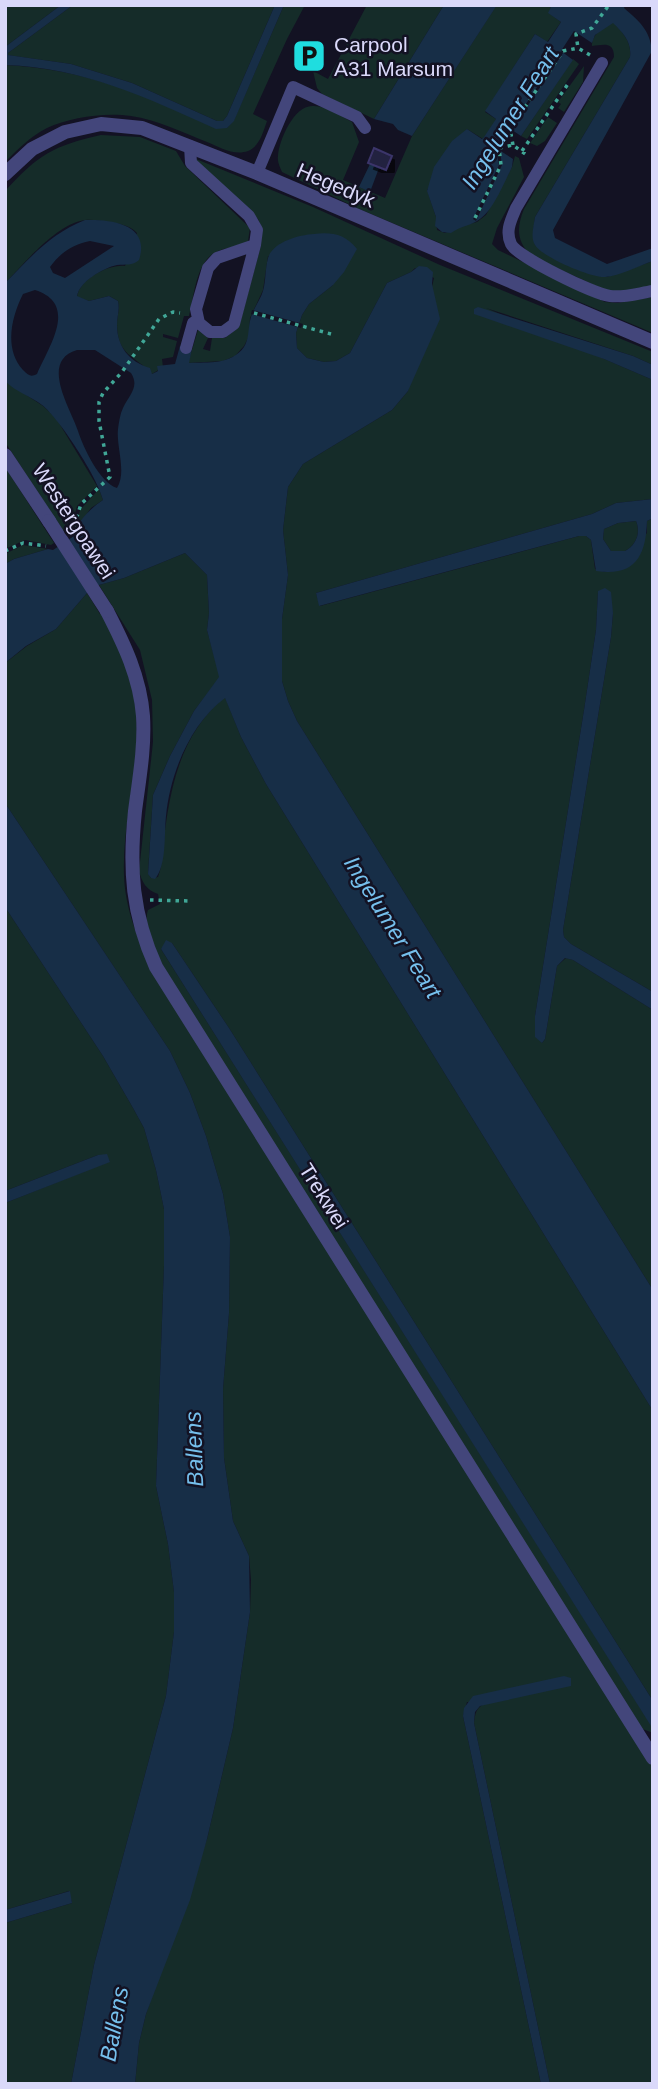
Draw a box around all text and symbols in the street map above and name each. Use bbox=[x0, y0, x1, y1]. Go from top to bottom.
place label: Carpool A31 Marsum bbox=[334, 33, 453, 80]
parking icon: Carpool A31 Marsum bbox=[290, 37, 328, 75]
water label: Ingelumer Feart bbox=[456, 41, 565, 194]
street label: Hegedyk bbox=[293, 158, 379, 212]
street label: Westergoawei bbox=[28, 459, 120, 583]
water label: Ingelumer Feart bbox=[339, 851, 448, 1004]
street label: Trekwei bbox=[295, 1159, 353, 1233]
water label: Ballens bbox=[180, 1410, 208, 1487]
water label: Ballens bbox=[95, 1984, 133, 2063]

